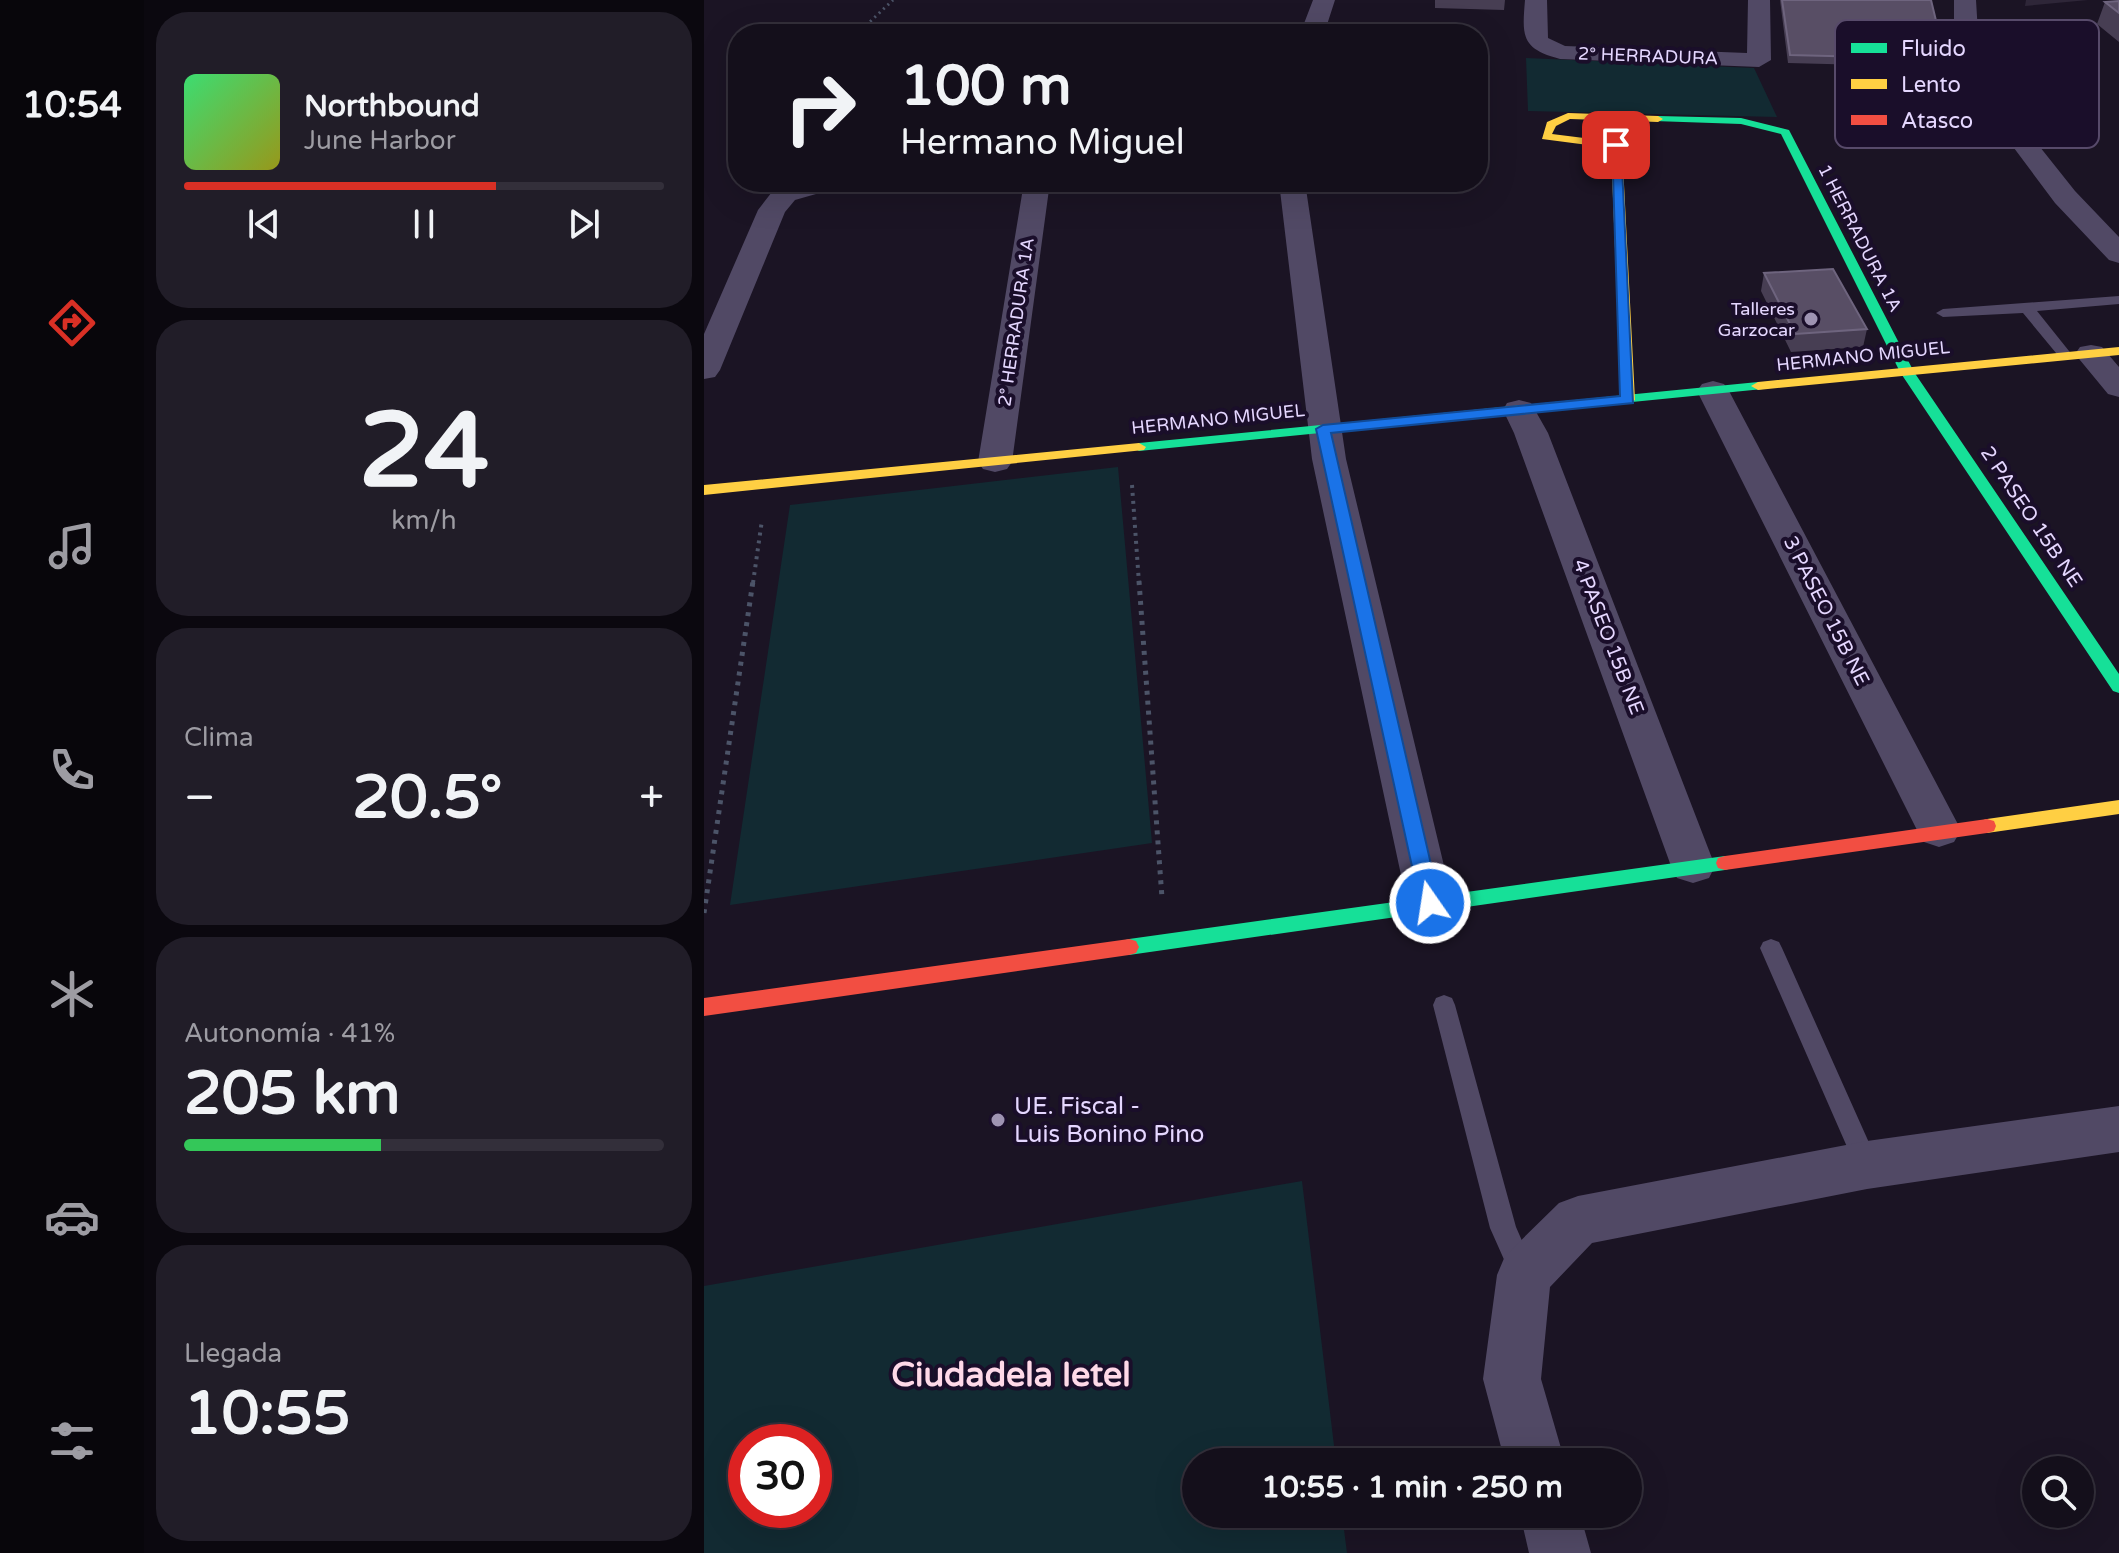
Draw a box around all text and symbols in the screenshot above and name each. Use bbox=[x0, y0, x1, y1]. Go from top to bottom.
legend bbox=[1835, 20, 2099, 148]
text: Fluido bbox=[1901, 36, 1966, 62]
street label: 2° HERRADURA bbox=[1577, 43, 1719, 69]
text: 100 m bbox=[900, 53, 1071, 120]
icon: right bbox=[768, 56, 872, 160]
text: Lento bbox=[1901, 72, 1961, 98]
text: 10:54 bbox=[22, 84, 122, 127]
text: Northbound bbox=[304, 88, 480, 125]
text: Atasco bbox=[1901, 108, 1973, 134]
pin bbox=[1582, 111, 1650, 179]
text: Hermano Miguel bbox=[900, 121, 1185, 164]
icon: arrive bbox=[1594, 123, 1638, 167]
text: June Harbor bbox=[304, 125, 456, 156]
street label: 1 HERRADURA 1A bbox=[1813, 160, 1907, 316]
icon: previous bbox=[242, 202, 286, 246]
icon: pause bbox=[402, 202, 446, 246]
icon: next bbox=[562, 202, 606, 246]
street label: 2° HERRADURA 1A bbox=[993, 236, 1039, 408]
icon: directions bbox=[44, 295, 100, 351]
place label: Talleres Garzocar bbox=[1718, 298, 1795, 341]
marker: Talleres Garzocar bbox=[1802, 310, 1820, 328]
street label: HERMANO MIGUEL bbox=[1775, 336, 1951, 376]
text: 24 bbox=[359, 390, 489, 515]
street label: HERMANO MIGUEL bbox=[1130, 399, 1306, 439]
street label: 2 PASEO 15B NE bbox=[1975, 442, 2087, 592]
text: km/h bbox=[391, 505, 457, 536]
icon: music bbox=[44, 518, 100, 574]
street label: 3 PASEO 15B NE bbox=[1778, 532, 1874, 690]
street label: 4 PASEO 15B NE bbox=[1567, 556, 1649, 718]
text: Clima bbox=[184, 722, 254, 753]
icon: phone bbox=[44, 742, 100, 798]
text: 20.5° bbox=[352, 762, 502, 834]
text: − bbox=[184, 772, 215, 825]
text: + bbox=[639, 772, 664, 825]
position arrow bbox=[1388, 861, 1472, 945]
icon: climate bbox=[44, 966, 100, 1022]
text: Autonomía · 41% bbox=[184, 1018, 395, 1049]
text: 205 km bbox=[184, 1058, 400, 1130]
place label: UE. Fiscal - Luis Bonino Pino bbox=[1014, 1092, 1204, 1149]
marker: UE. Fiscal - Luis Bonino Pino bbox=[989, 1111, 1007, 1129]
icon: car bbox=[44, 1189, 100, 1245]
text: Llegada bbox=[184, 1338, 282, 1369]
district label: Ciudadela Ietel bbox=[891, 1355, 1131, 1396]
text: 10:55 bbox=[184, 1378, 350, 1450]
icon: filters bbox=[44, 1413, 100, 1469]
speed limit sign: 30 bbox=[728, 1424, 832, 1528]
map controls bbox=[2022, 1456, 2094, 1528]
button: search bbox=[2022, 1456, 2094, 1528]
text: 10:55 · 1 min · 250 m bbox=[1261, 1469, 1563, 1506]

